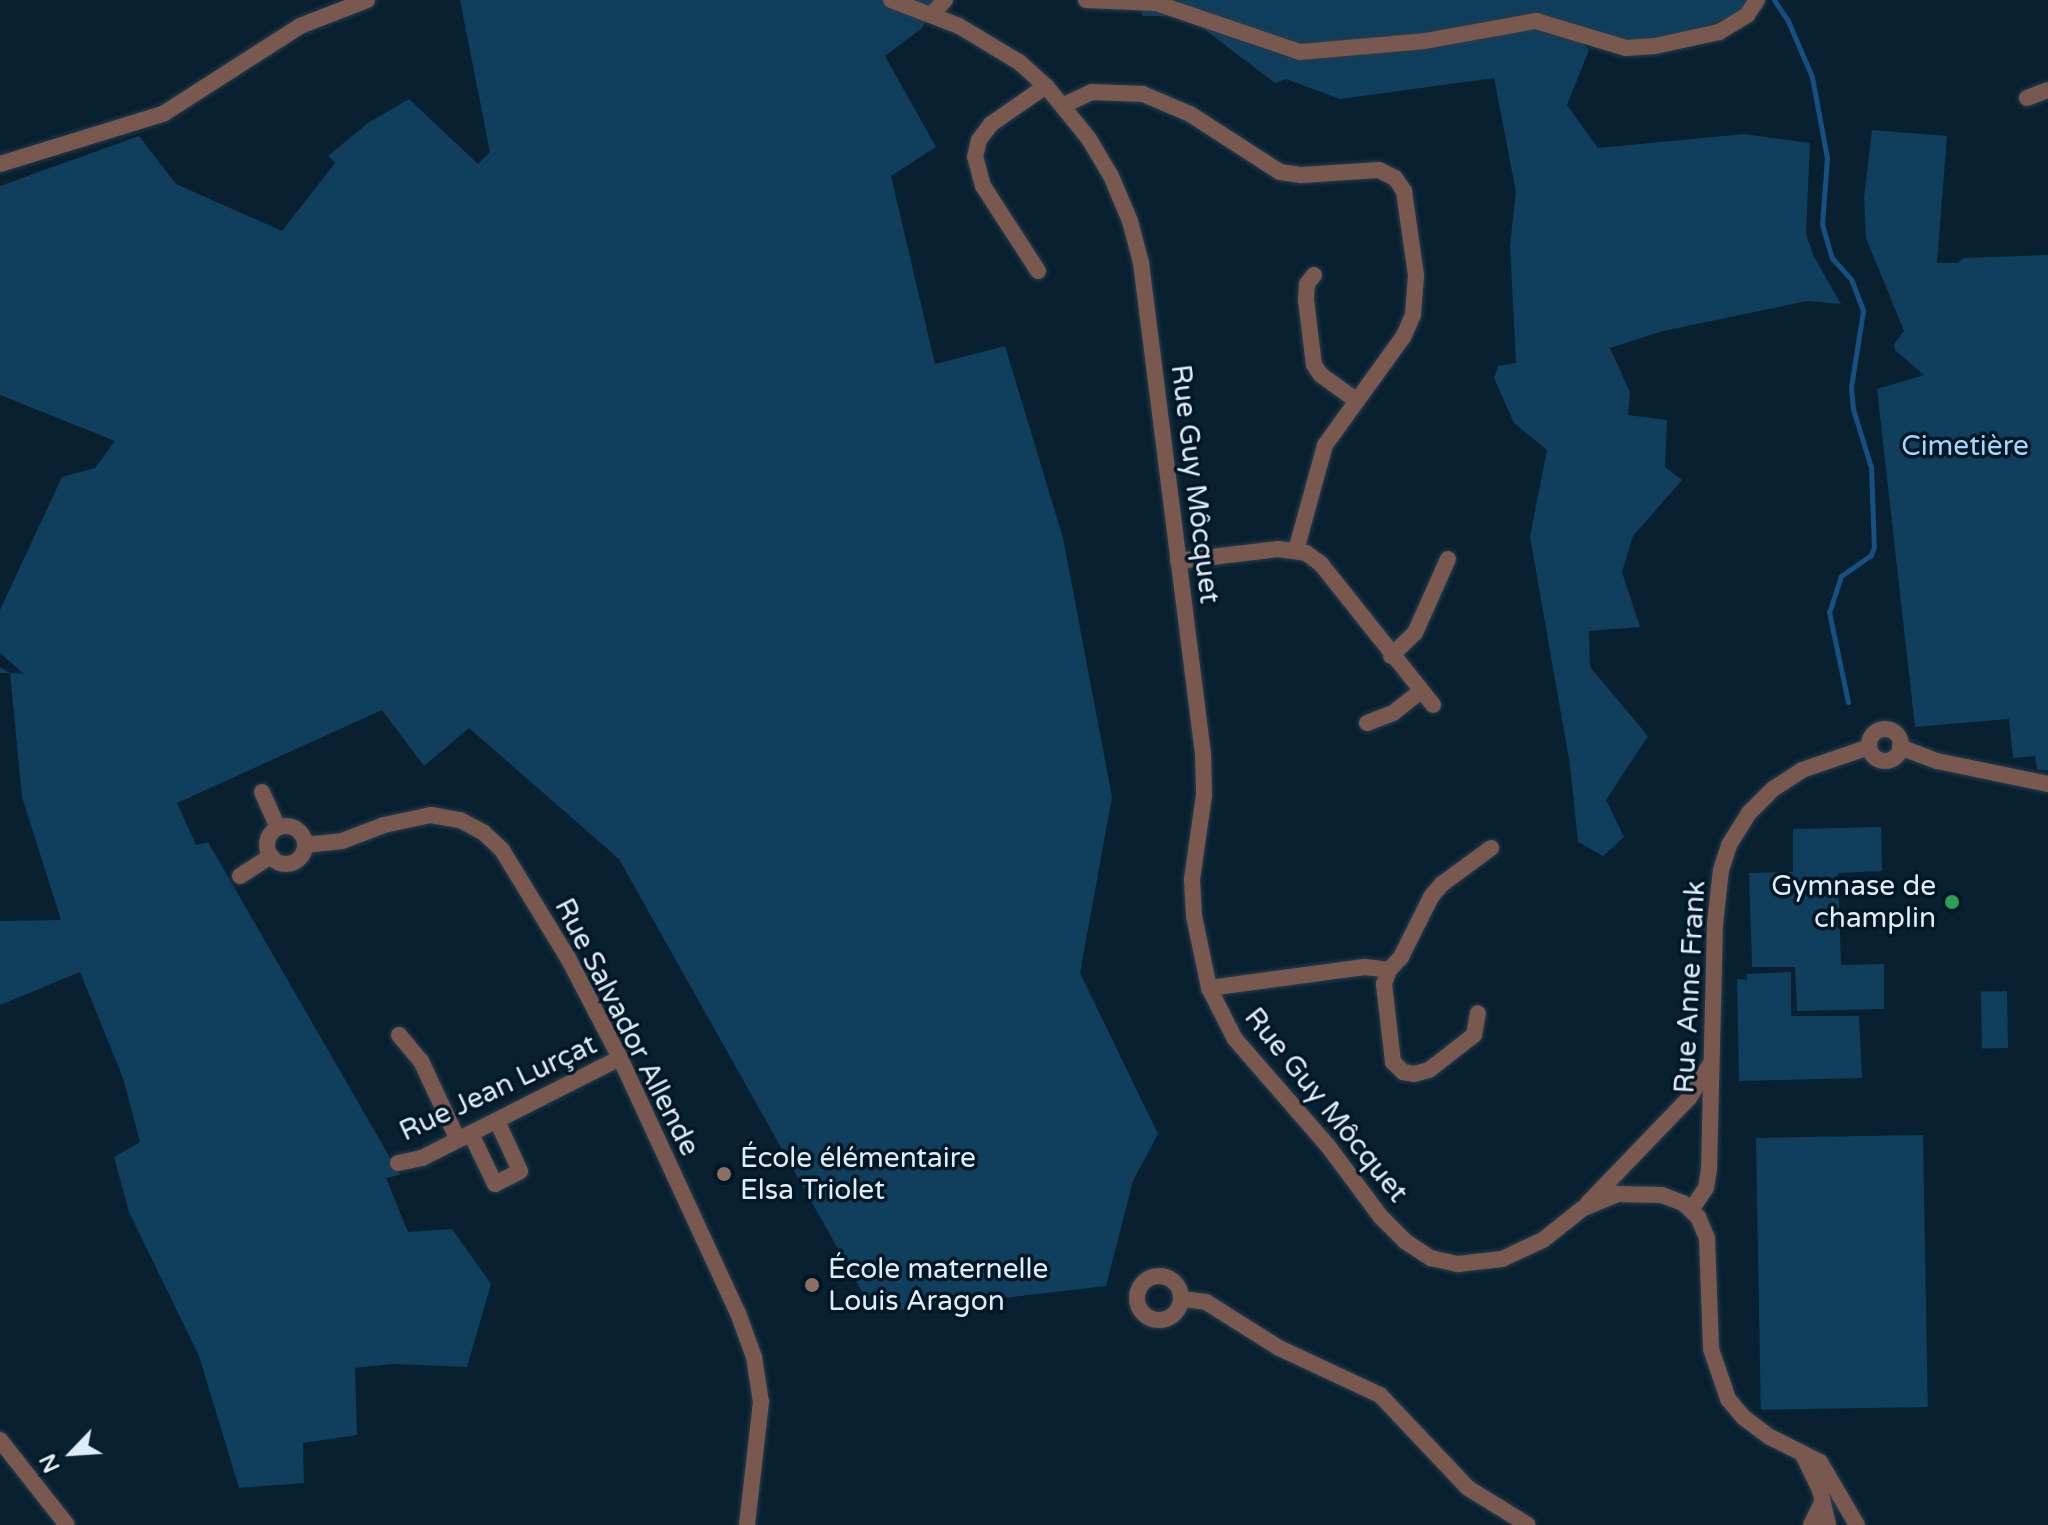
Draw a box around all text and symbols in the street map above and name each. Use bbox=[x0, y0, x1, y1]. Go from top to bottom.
street label: Rue Guy Môcquet bbox=[1164, 363, 1226, 605]
park label: Cimetière bbox=[1901, 429, 2029, 463]
place label: Gymnase de champlin bbox=[1771, 869, 1936, 935]
street label: Rue Anne Frank bbox=[1668, 880, 1712, 1094]
street label: Rue Salvador Allende bbox=[548, 893, 706, 1161]
marker: Gymnase de champlin bbox=[1943, 893, 1961, 911]
street label: Rue Guy Môcquet bbox=[1237, 1001, 1415, 1209]
street label: Rue Jean Lurçat bbox=[394, 1028, 602, 1148]
place label: École élémentaire Elsa Triolet bbox=[740, 1141, 976, 1207]
marker: École élémentaire Elsa Triolet bbox=[715, 1165, 733, 1183]
place label: École maternelle Louis Aragon bbox=[828, 1252, 1048, 1318]
marker: École maternelle Louis Aragon bbox=[803, 1276, 821, 1294]
north arrow bbox=[32, 1413, 112, 1493]
text: N bbox=[35, 1450, 66, 1477]

